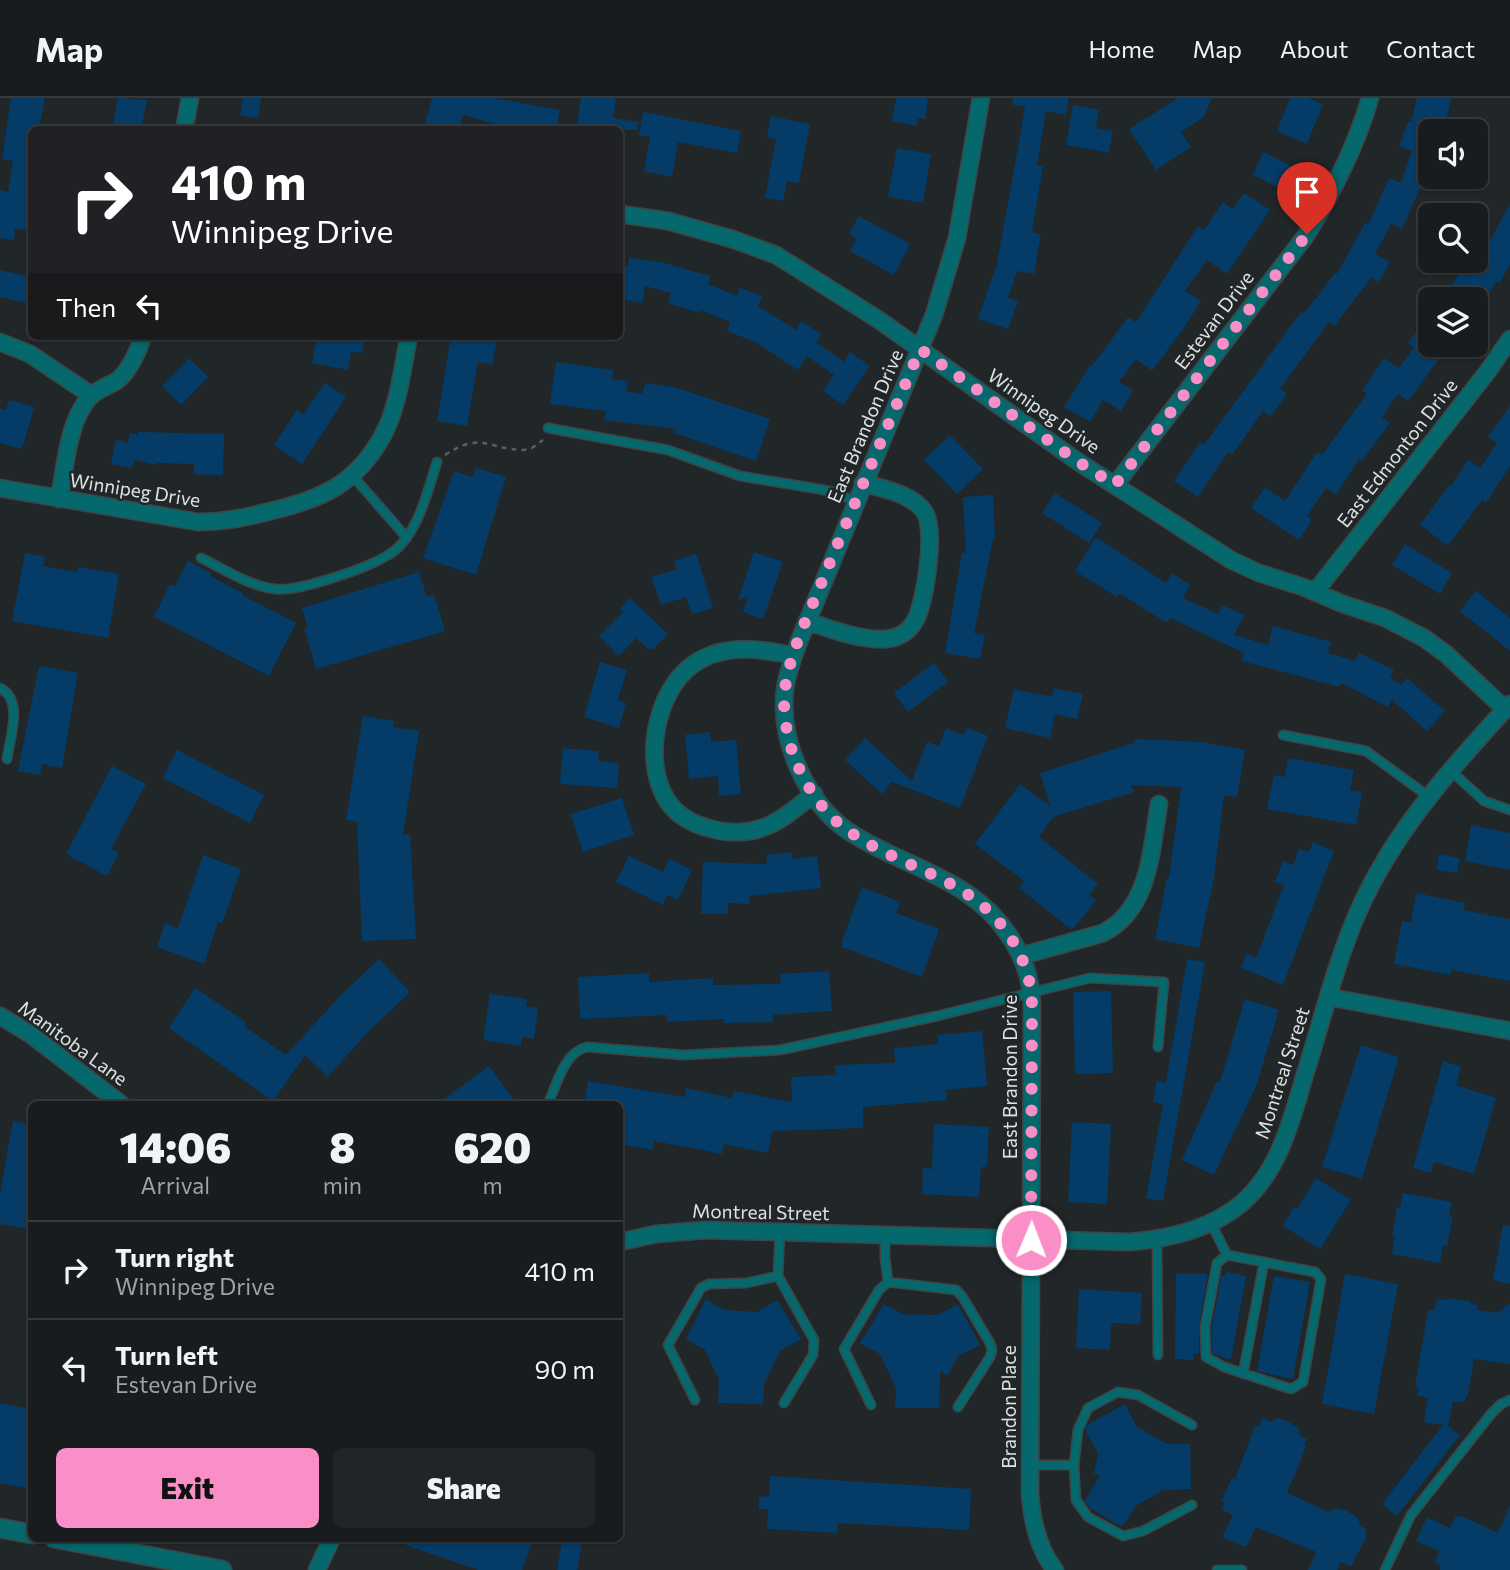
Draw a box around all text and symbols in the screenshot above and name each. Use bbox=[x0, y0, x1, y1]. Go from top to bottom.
text: Map bbox=[35, 28, 103, 69]
text: Home bbox=[1089, 34, 1155, 63]
text: Map bbox=[1193, 34, 1242, 63]
text: About bbox=[1280, 34, 1348, 63]
text: Contact bbox=[1386, 34, 1475, 63]
map controls bbox=[1418, 119, 1488, 357]
button: sound bbox=[1418, 119, 1488, 189]
text: 410 m bbox=[171, 150, 306, 210]
icon: right bbox=[56, 154, 147, 245]
pin bbox=[1277, 162, 1337, 234]
icon: arrive bbox=[1288, 173, 1326, 211]
button: search bbox=[1418, 203, 1488, 273]
text: Winnipeg Drive bbox=[171, 210, 393, 250]
street label: Estevan Drive bbox=[1169, 266, 1258, 373]
icon: left bbox=[130, 287, 168, 325]
button: layers bbox=[1418, 287, 1488, 357]
text: Then bbox=[56, 291, 116, 322]
street label: East Brandon Drive bbox=[822, 346, 907, 506]
street label: Winnipeg Drive bbox=[984, 363, 1105, 458]
street label: East Edmonton Drive bbox=[1332, 374, 1462, 531]
street label: Winnipeg Drive bbox=[68, 468, 202, 511]
street label: Manitoba Lane bbox=[14, 995, 132, 1090]
street label: East Brandon Drive bbox=[998, 995, 1021, 1159]
street label: Montreal Street bbox=[1249, 1004, 1314, 1142]
text: 14:06 bbox=[120, 1120, 231, 1172]
text: 8 bbox=[329, 1120, 356, 1172]
text: 620 bbox=[454, 1120, 531, 1172]
text: Arrival bbox=[141, 1171, 210, 1199]
text: min bbox=[323, 1171, 362, 1199]
text: m bbox=[482, 1171, 503, 1199]
street label: Montreal Street bbox=[692, 1199, 830, 1224]
position arrow bbox=[994, 1203, 1068, 1277]
text: Turn right bbox=[115, 1241, 234, 1272]
icon: right bbox=[56, 1251, 94, 1289]
text: 410 m bbox=[524, 1255, 595, 1286]
text: Winnipeg Drive bbox=[115, 1272, 275, 1300]
text: Turn left bbox=[115, 1339, 218, 1370]
street label: Brandon Place bbox=[997, 1345, 1020, 1469]
icon: left bbox=[56, 1349, 94, 1387]
text: 90 m bbox=[535, 1353, 595, 1384]
text: Estevan Drive bbox=[115, 1370, 257, 1398]
button: Exit bbox=[56, 1448, 319, 1528]
button: Share bbox=[333, 1448, 595, 1528]

